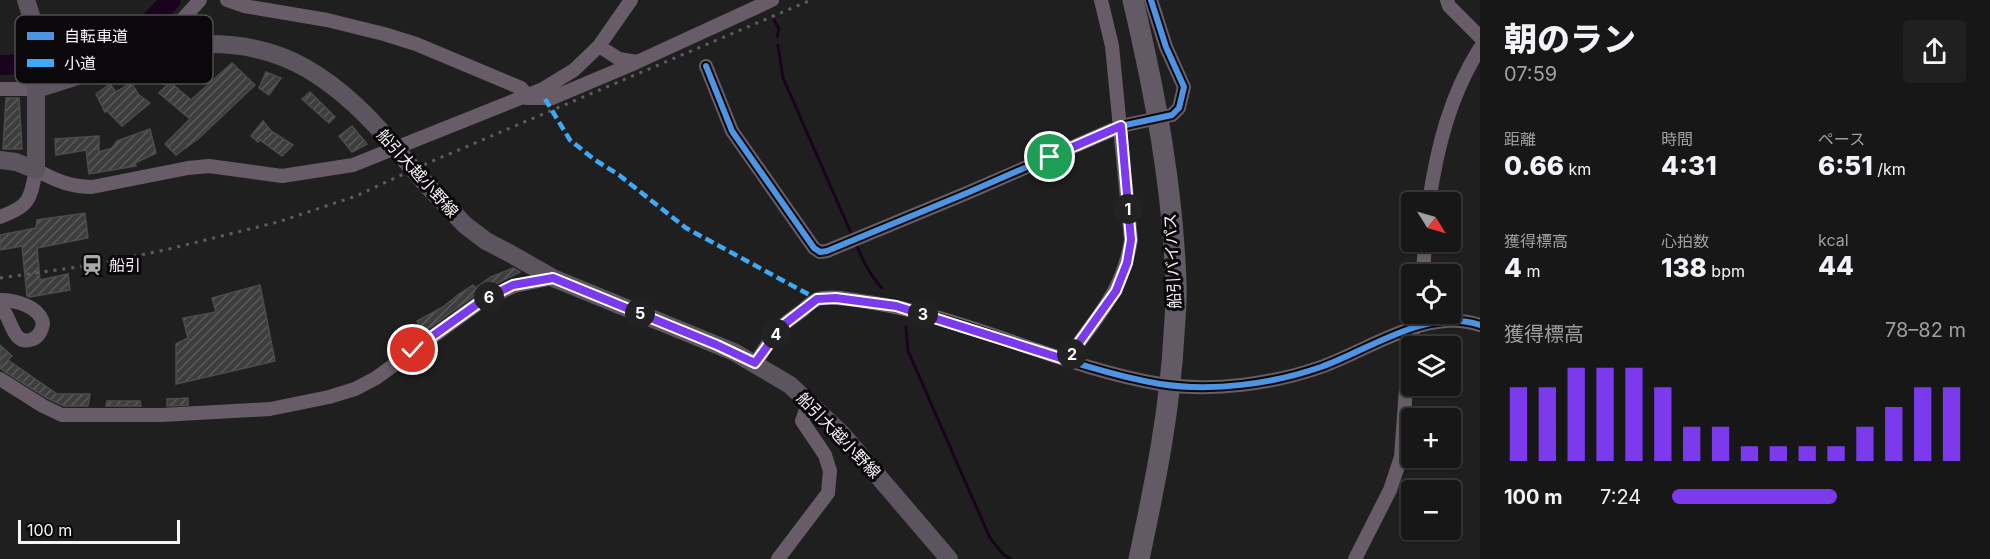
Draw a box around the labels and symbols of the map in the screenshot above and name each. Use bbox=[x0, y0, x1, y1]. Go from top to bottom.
legend bbox=[15, 15, 213, 84]
text: 自転車道 bbox=[64, 26, 128, 46]
text: 小道 bbox=[64, 53, 96, 73]
street label: 船引大越小野線 bbox=[373, 125, 463, 221]
pin bbox=[1024, 131, 1075, 182]
north arrow bbox=[1401, 192, 1461, 252]
pin: 1 bbox=[1113, 194, 1143, 224]
street label: 船引バイパス bbox=[1160, 213, 1184, 309]
station icon: 船引 bbox=[80, 253, 104, 277]
place label: 船引 bbox=[109, 255, 141, 275]
pin: 6 bbox=[474, 282, 504, 312]
pin: 5 bbox=[625, 298, 655, 328]
pin: 3 bbox=[908, 299, 938, 329]
pin: 4 bbox=[761, 319, 791, 349]
pin bbox=[387, 324, 438, 375]
pin: 2 bbox=[1057, 339, 1087, 369]
street label: 船引大越小野線 bbox=[793, 388, 885, 482]
scale bar bbox=[18, 517, 180, 544]

